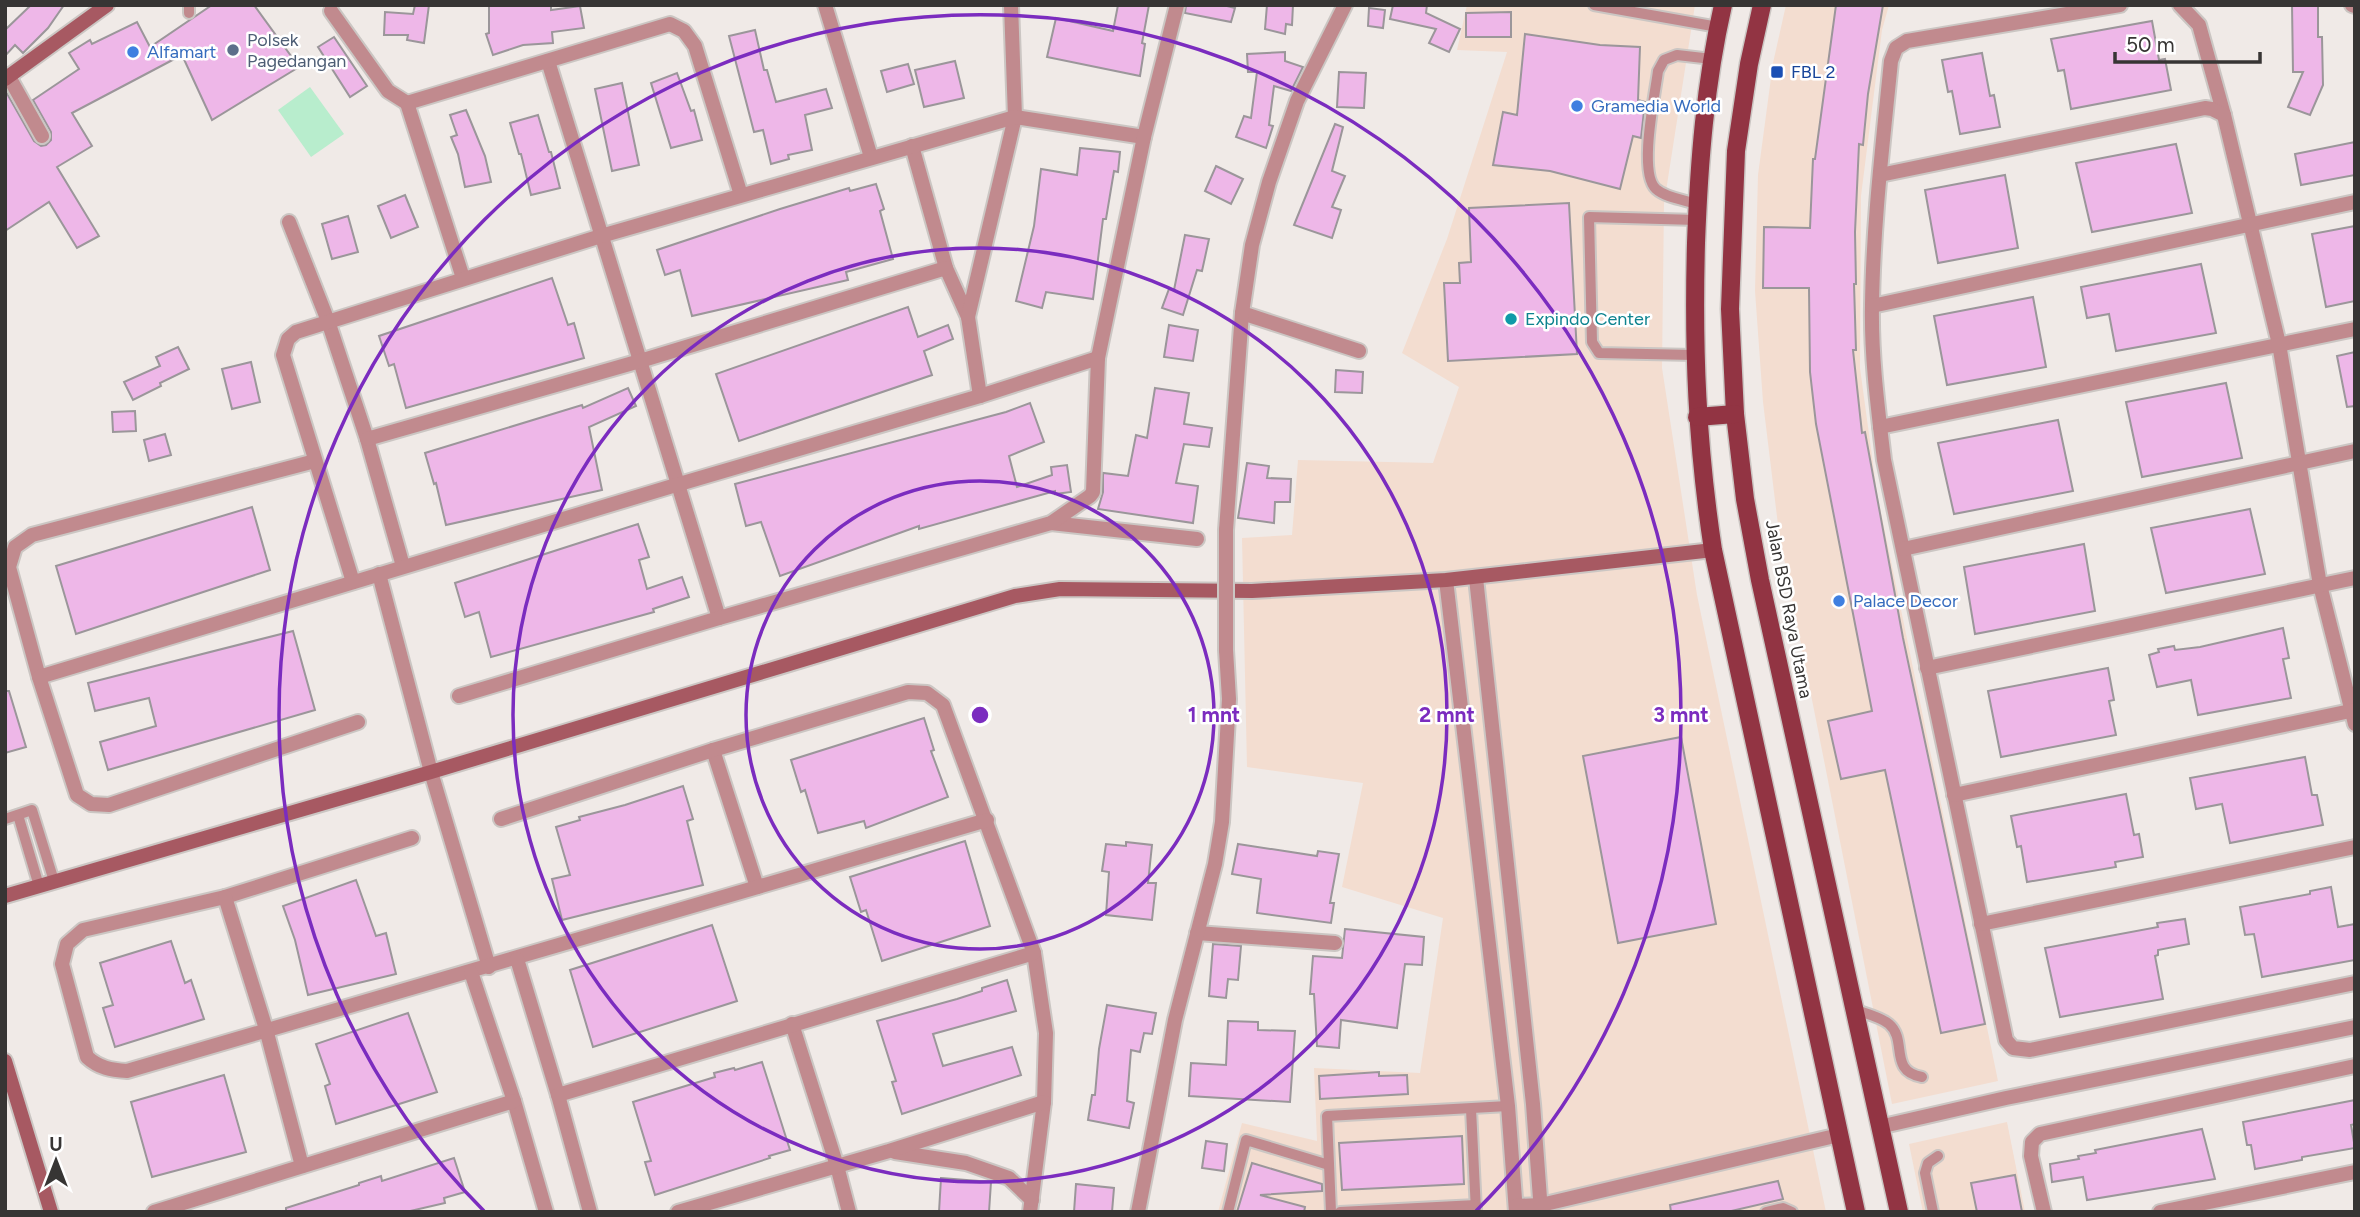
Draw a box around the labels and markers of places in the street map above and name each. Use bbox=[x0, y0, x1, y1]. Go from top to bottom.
place label: Polsek Pagedangan bbox=[247, 29, 346, 72]
place label: Alfamart bbox=[147, 41, 216, 63]
marker: Polsek Pagedangan bbox=[225, 42, 241, 58]
marker: Alfamart bbox=[125, 44, 141, 60]
place label: FBL 2 bbox=[1791, 61, 1836, 83]
marker: FBL 2 bbox=[1769, 64, 1785, 80]
place label: Gramedia World bbox=[1591, 95, 1721, 117]
marker: Gramedia World bbox=[1569, 98, 1585, 114]
place label: Expindo Center bbox=[1525, 308, 1650, 330]
marker: Expindo Center bbox=[1503, 311, 1519, 327]
place label: Palace Decor bbox=[1853, 590, 1958, 612]
marker: Palace Decor bbox=[1831, 593, 1847, 609]
centre of rings bbox=[968, 703, 992, 727]

